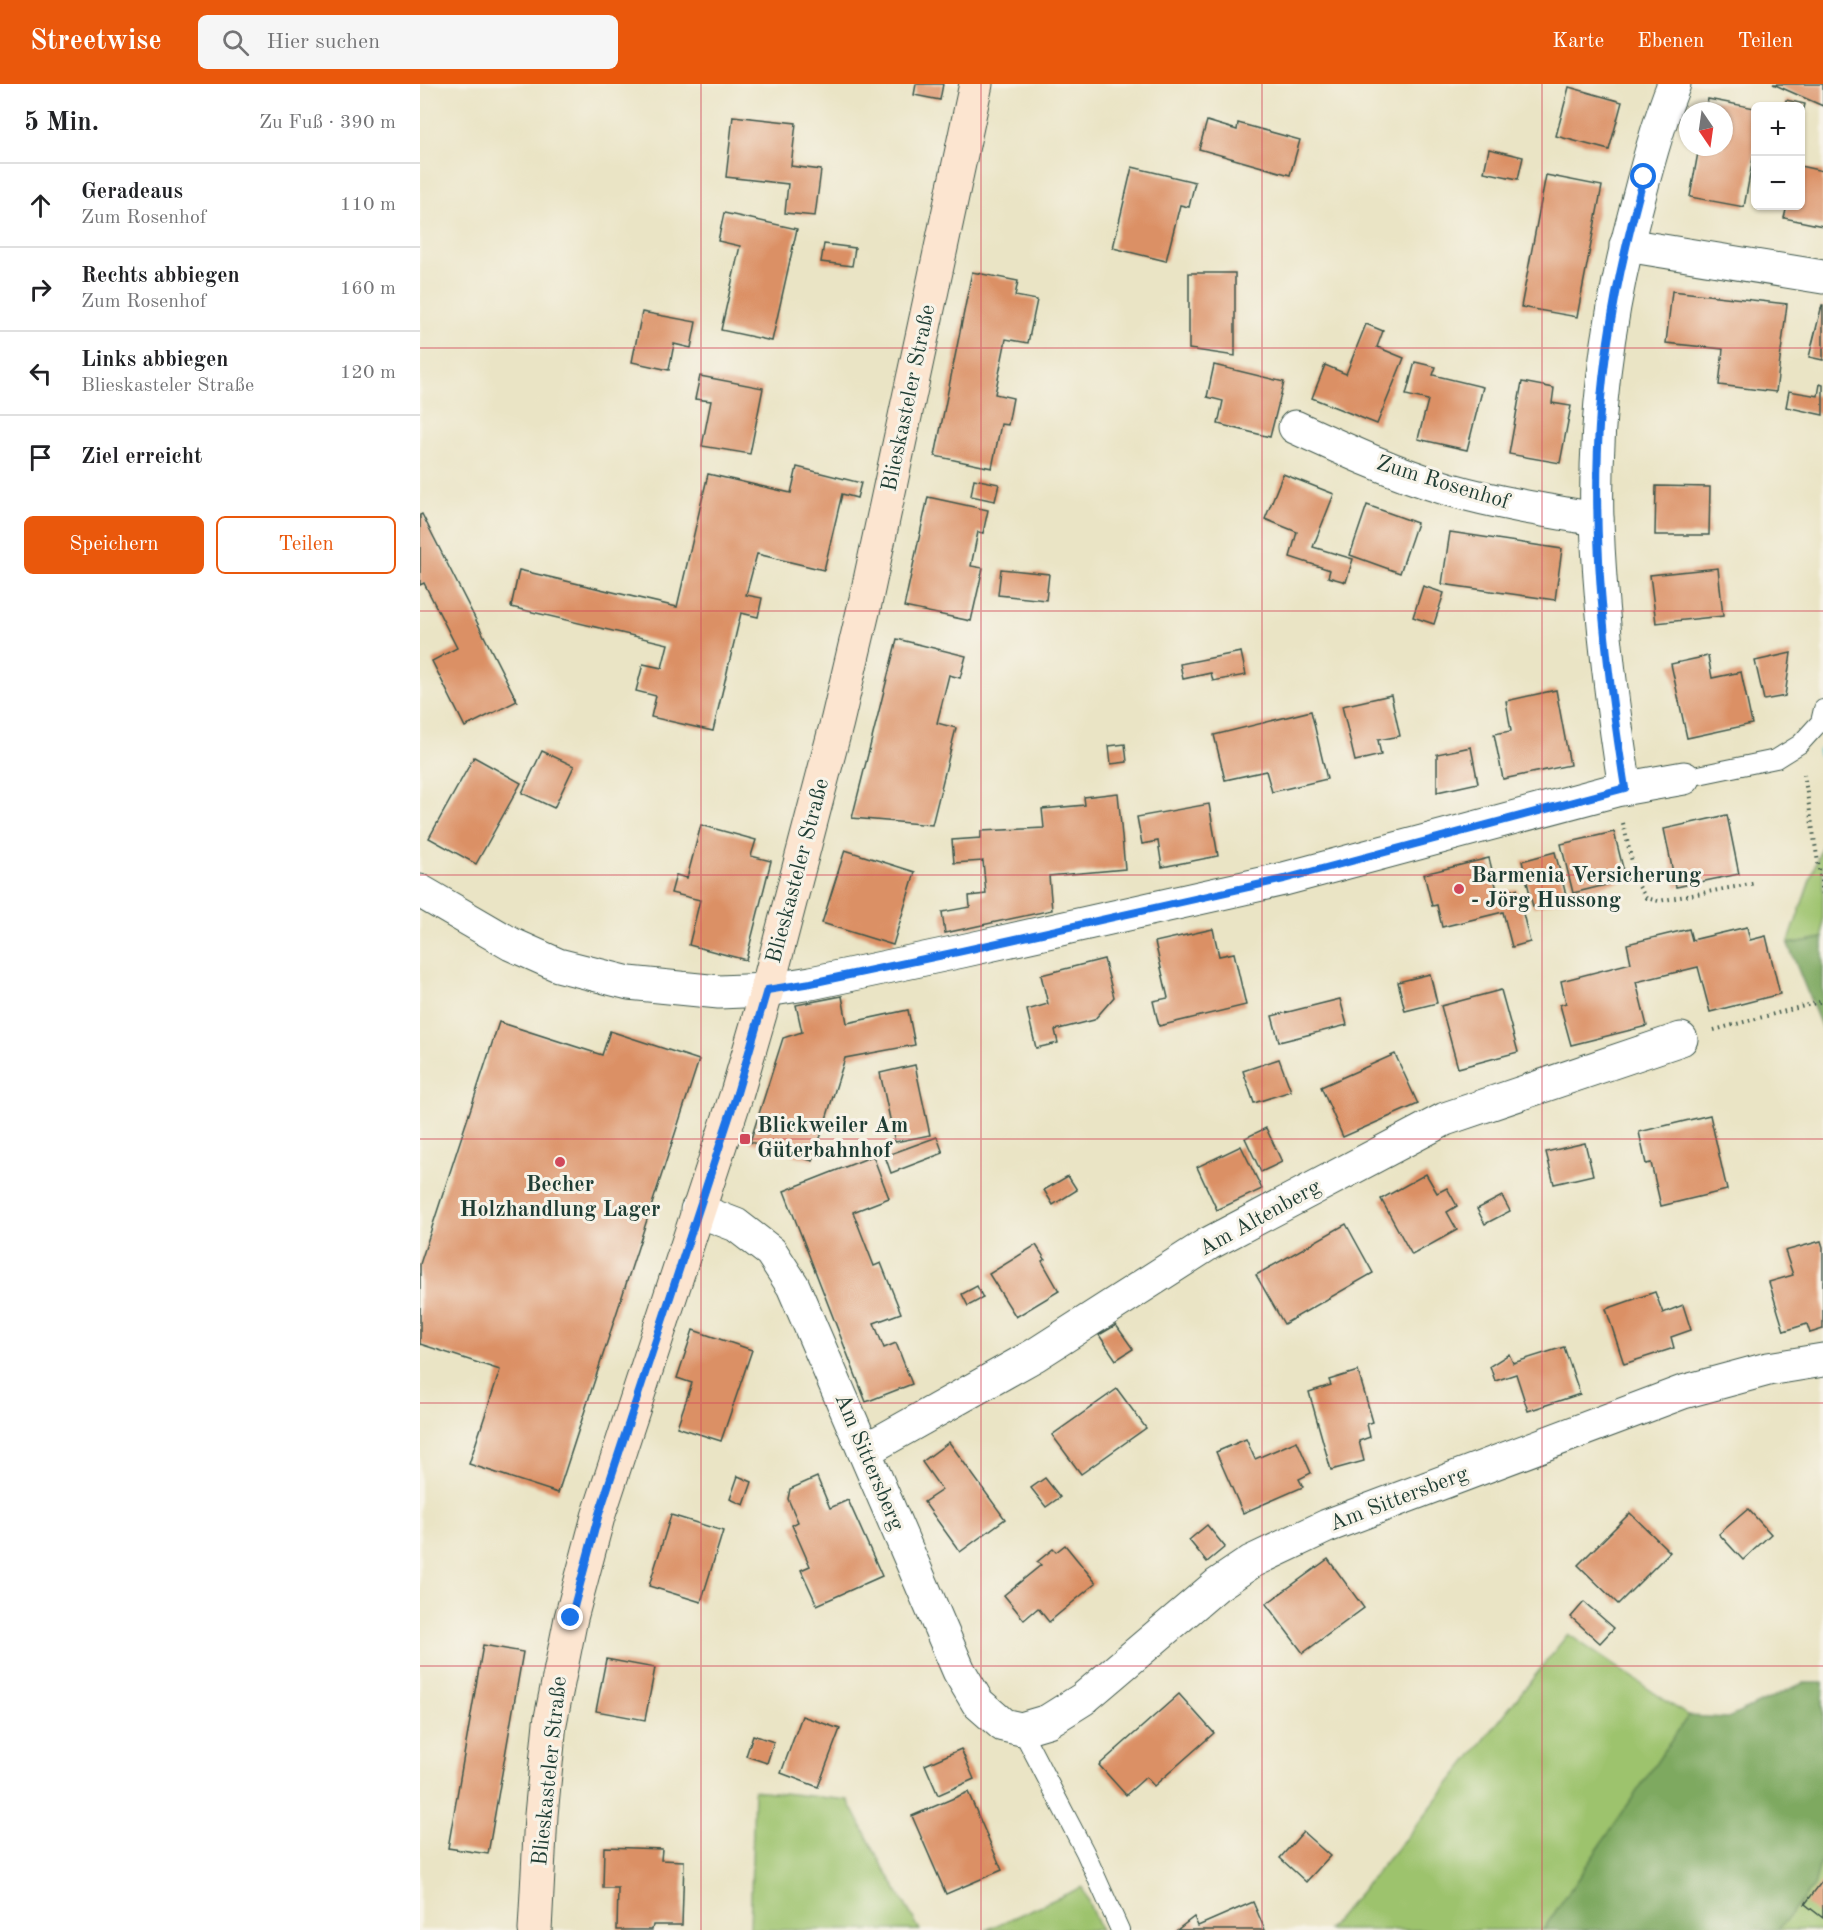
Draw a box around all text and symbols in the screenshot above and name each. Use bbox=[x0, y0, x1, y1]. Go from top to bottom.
search box bbox=[198, 15, 618, 69]
icon: search bbox=[219, 26, 252, 59]
text: Streetwise bbox=[30, 28, 162, 56]
text: Hier suchen bbox=[267, 31, 380, 53]
text: Karte bbox=[1552, 31, 1604, 52]
text: Ebenen bbox=[1637, 31, 1704, 52]
text: Teilen bbox=[1737, 31, 1793, 52]
north arrow bbox=[1679, 102, 1733, 156]
map controls bbox=[1751, 102, 1805, 210]
button: + bbox=[1751, 102, 1805, 156]
text: 5 Min. bbox=[24, 110, 99, 136]
text: Zu Fuß · 390 m bbox=[259, 113, 396, 133]
button: − bbox=[1751, 156, 1805, 210]
route start bbox=[1630, 163, 1656, 189]
text: Geradeaus bbox=[81, 181, 183, 203]
icon: ahead bbox=[24, 189, 57, 222]
text: 110 m bbox=[340, 195, 396, 215]
text: Zum Rosenhof bbox=[81, 208, 207, 228]
text: Rechts abbiegen bbox=[81, 265, 240, 287]
icon: right bbox=[24, 273, 57, 306]
text: 160 m bbox=[340, 279, 396, 299]
text: Zum Rosenhof bbox=[81, 292, 207, 312]
street label: Blieskasteler Straße bbox=[878, 303, 940, 493]
text: Links abbiegen bbox=[81, 349, 229, 371]
icon: left bbox=[24, 357, 57, 390]
text: 120 m bbox=[340, 363, 396, 383]
text: Blieskasteler Straße bbox=[81, 376, 254, 396]
icon: arrive bbox=[24, 441, 57, 474]
text: Ziel erreicht bbox=[81, 446, 202, 468]
street label: Zum Rosenhof bbox=[1374, 452, 1513, 514]
button: Speichern bbox=[24, 516, 204, 574]
button: Teilen bbox=[216, 516, 396, 574]
street label: Blieskasteler Straße bbox=[763, 776, 833, 966]
place label: Barmenia Versicherung - Jörg Hussong bbox=[1471, 865, 1701, 912]
marker: Barmenia Versicherung - Jörg Hussong bbox=[1452, 882, 1466, 896]
place label: Blickweiler Am Güterbahnhof bbox=[757, 1115, 908, 1162]
marker: Blickweiler Am Güterbahnhof bbox=[738, 1132, 752, 1146]
marker: Becher Holzhandlung Lager bbox=[553, 1155, 567, 1169]
place label: Becher Holzhandlung Lager bbox=[459, 1174, 661, 1221]
street label: Am Altenberg bbox=[1196, 1176, 1325, 1260]
street label: Am Sittersberg bbox=[830, 1390, 908, 1534]
street label: Am Sittersberg bbox=[1327, 1462, 1471, 1536]
route end bbox=[557, 1604, 583, 1630]
street label: Blieskasteler Straße bbox=[529, 1675, 571, 1867]

